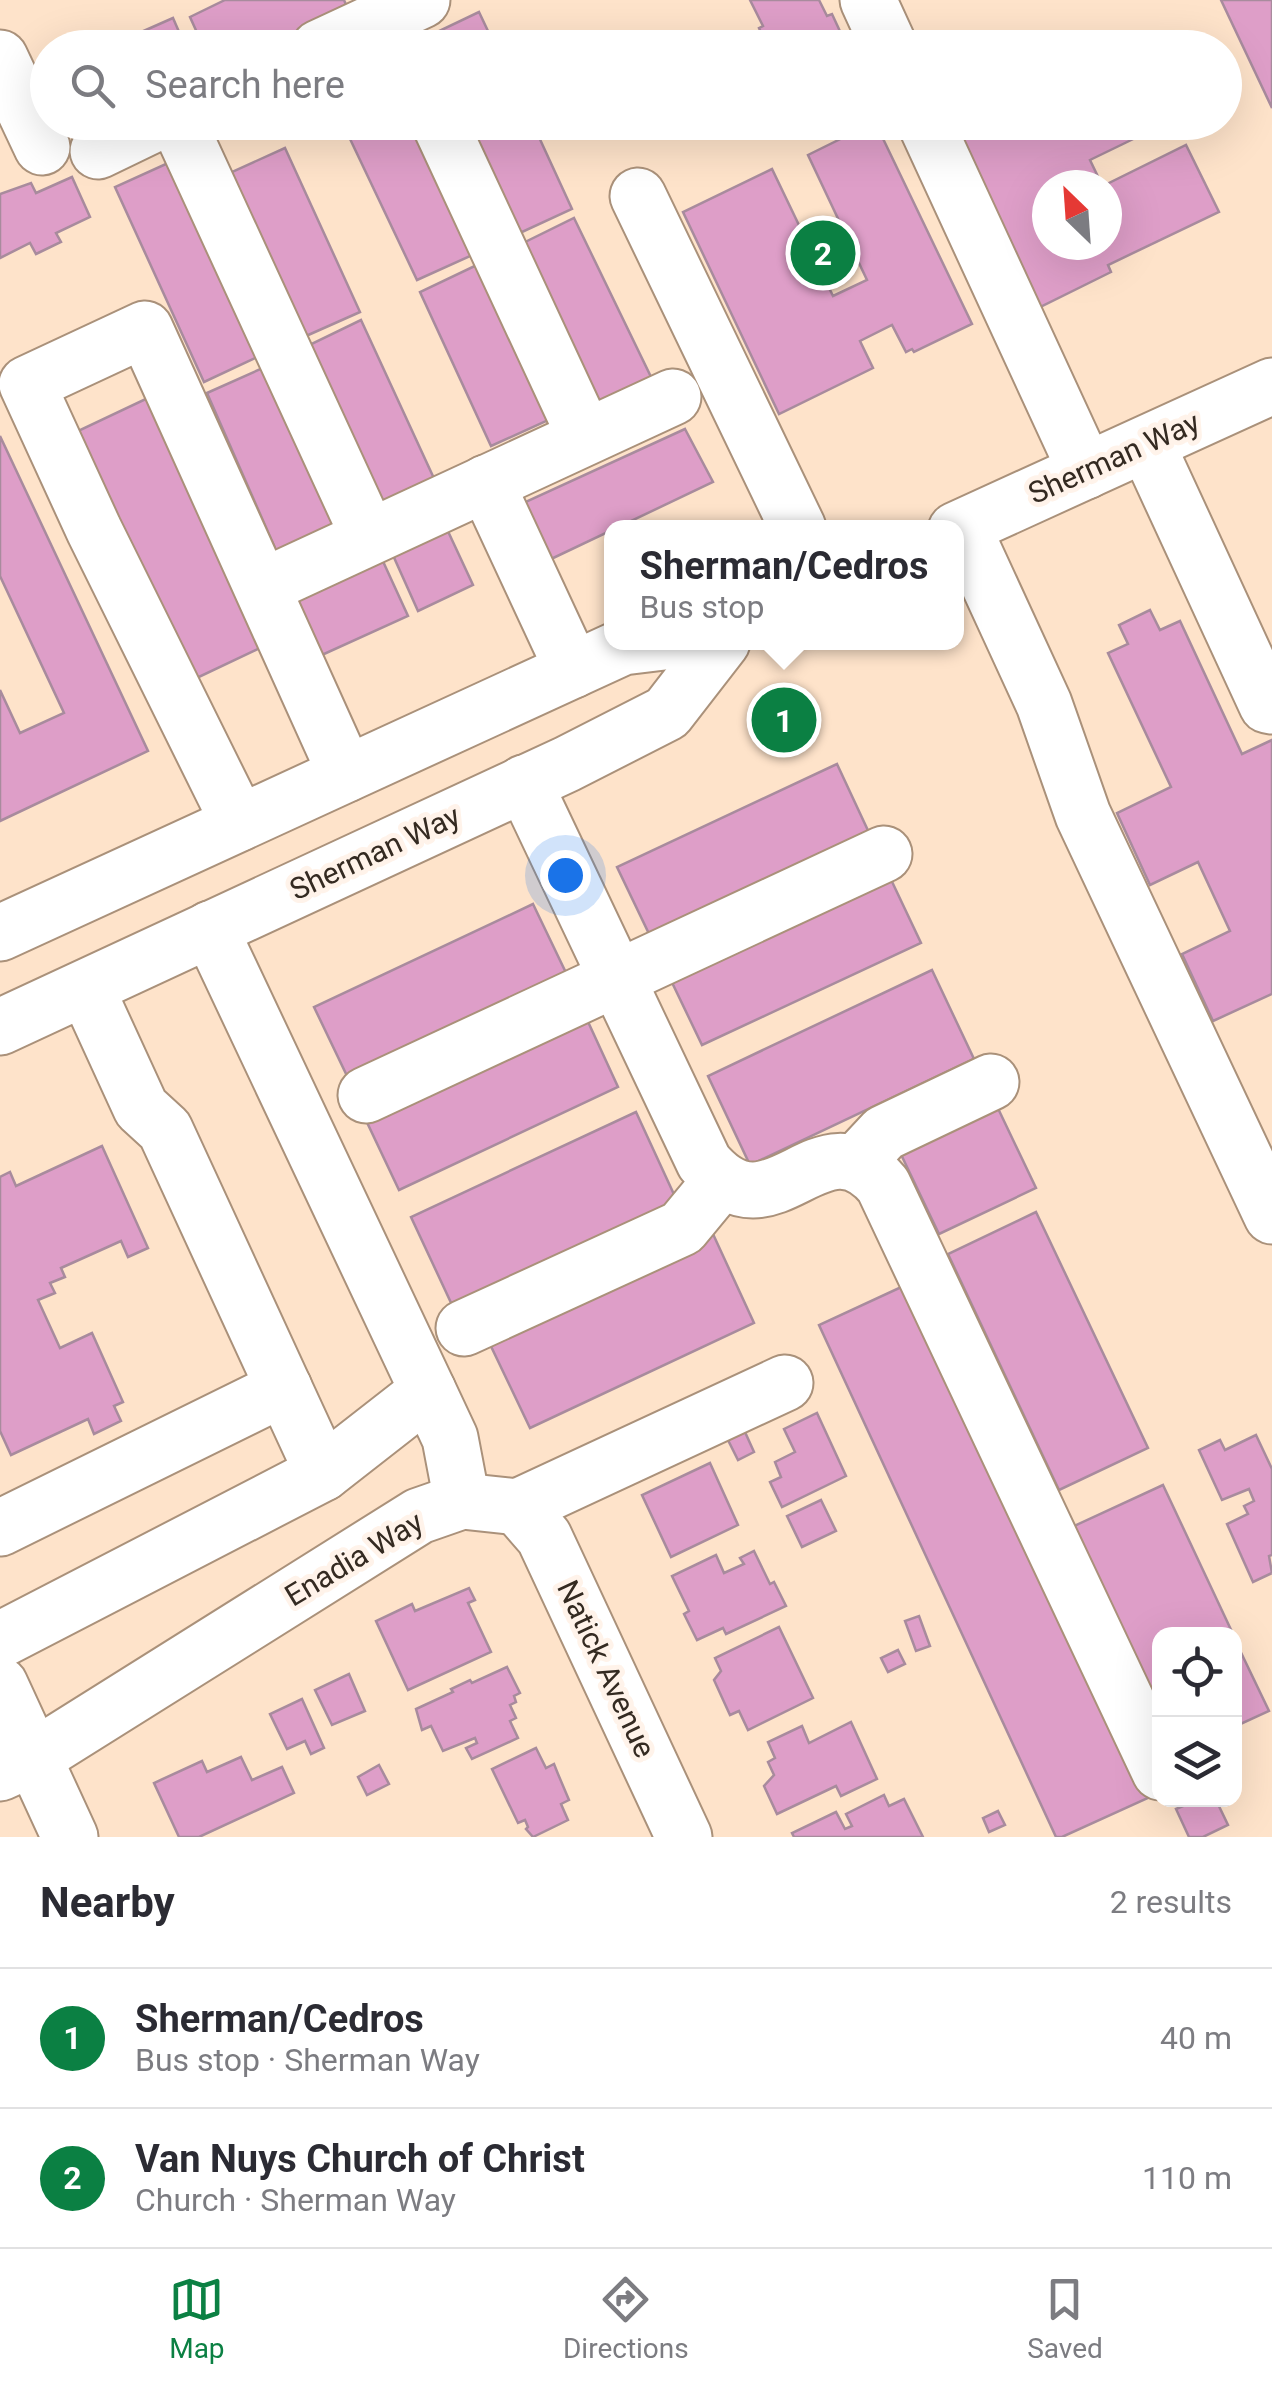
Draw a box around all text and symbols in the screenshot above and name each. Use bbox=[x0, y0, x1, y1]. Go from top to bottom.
search box bbox=[30, 30, 1242, 140]
icon: search bbox=[65, 58, 120, 113]
text: Search here bbox=[145, 63, 345, 107]
north arrow bbox=[1032, 170, 1122, 260]
pin: 2 bbox=[790, 216, 856, 290]
street label: Sherman Way bbox=[1023, 404, 1205, 511]
popup bbox=[604, 520, 964, 650]
text: Sherman/Cedros bbox=[640, 544, 928, 588]
text: Bus stop bbox=[640, 588, 764, 626]
pin: 1 bbox=[752, 682, 816, 758]
street label: Sherman Way bbox=[284, 798, 465, 907]
your location bbox=[540, 850, 591, 901]
street label: Enadia Way bbox=[279, 1504, 429, 1613]
street label: Natick Avenue bbox=[550, 1575, 663, 1763]
map controls bbox=[1152, 1627, 1242, 1807]
button: locate bbox=[1152, 1627, 1242, 1717]
button: layers bbox=[1152, 1717, 1242, 1807]
text: Nearby bbox=[40, 1878, 175, 1927]
text: 2 results bbox=[1110, 1883, 1232, 1921]
text: Sherman/Cedros bbox=[135, 1997, 424, 2041]
text: 1 bbox=[63, 2019, 82, 2057]
text: 40 m bbox=[1160, 2019, 1232, 2057]
text: Bus stop · Sherman Way bbox=[135, 2041, 480, 2079]
text: Van Nuys Church of Christ bbox=[135, 2137, 585, 2181]
text: 2 bbox=[63, 2159, 82, 2197]
text: 110 m bbox=[1142, 2159, 1232, 2197]
text: Church · Sherman Way bbox=[135, 2181, 456, 2219]
tab: Map bbox=[169, 2272, 225, 2365]
tab: Directions bbox=[563, 2272, 689, 2365]
tab: Saved bbox=[1027, 2272, 1103, 2365]

